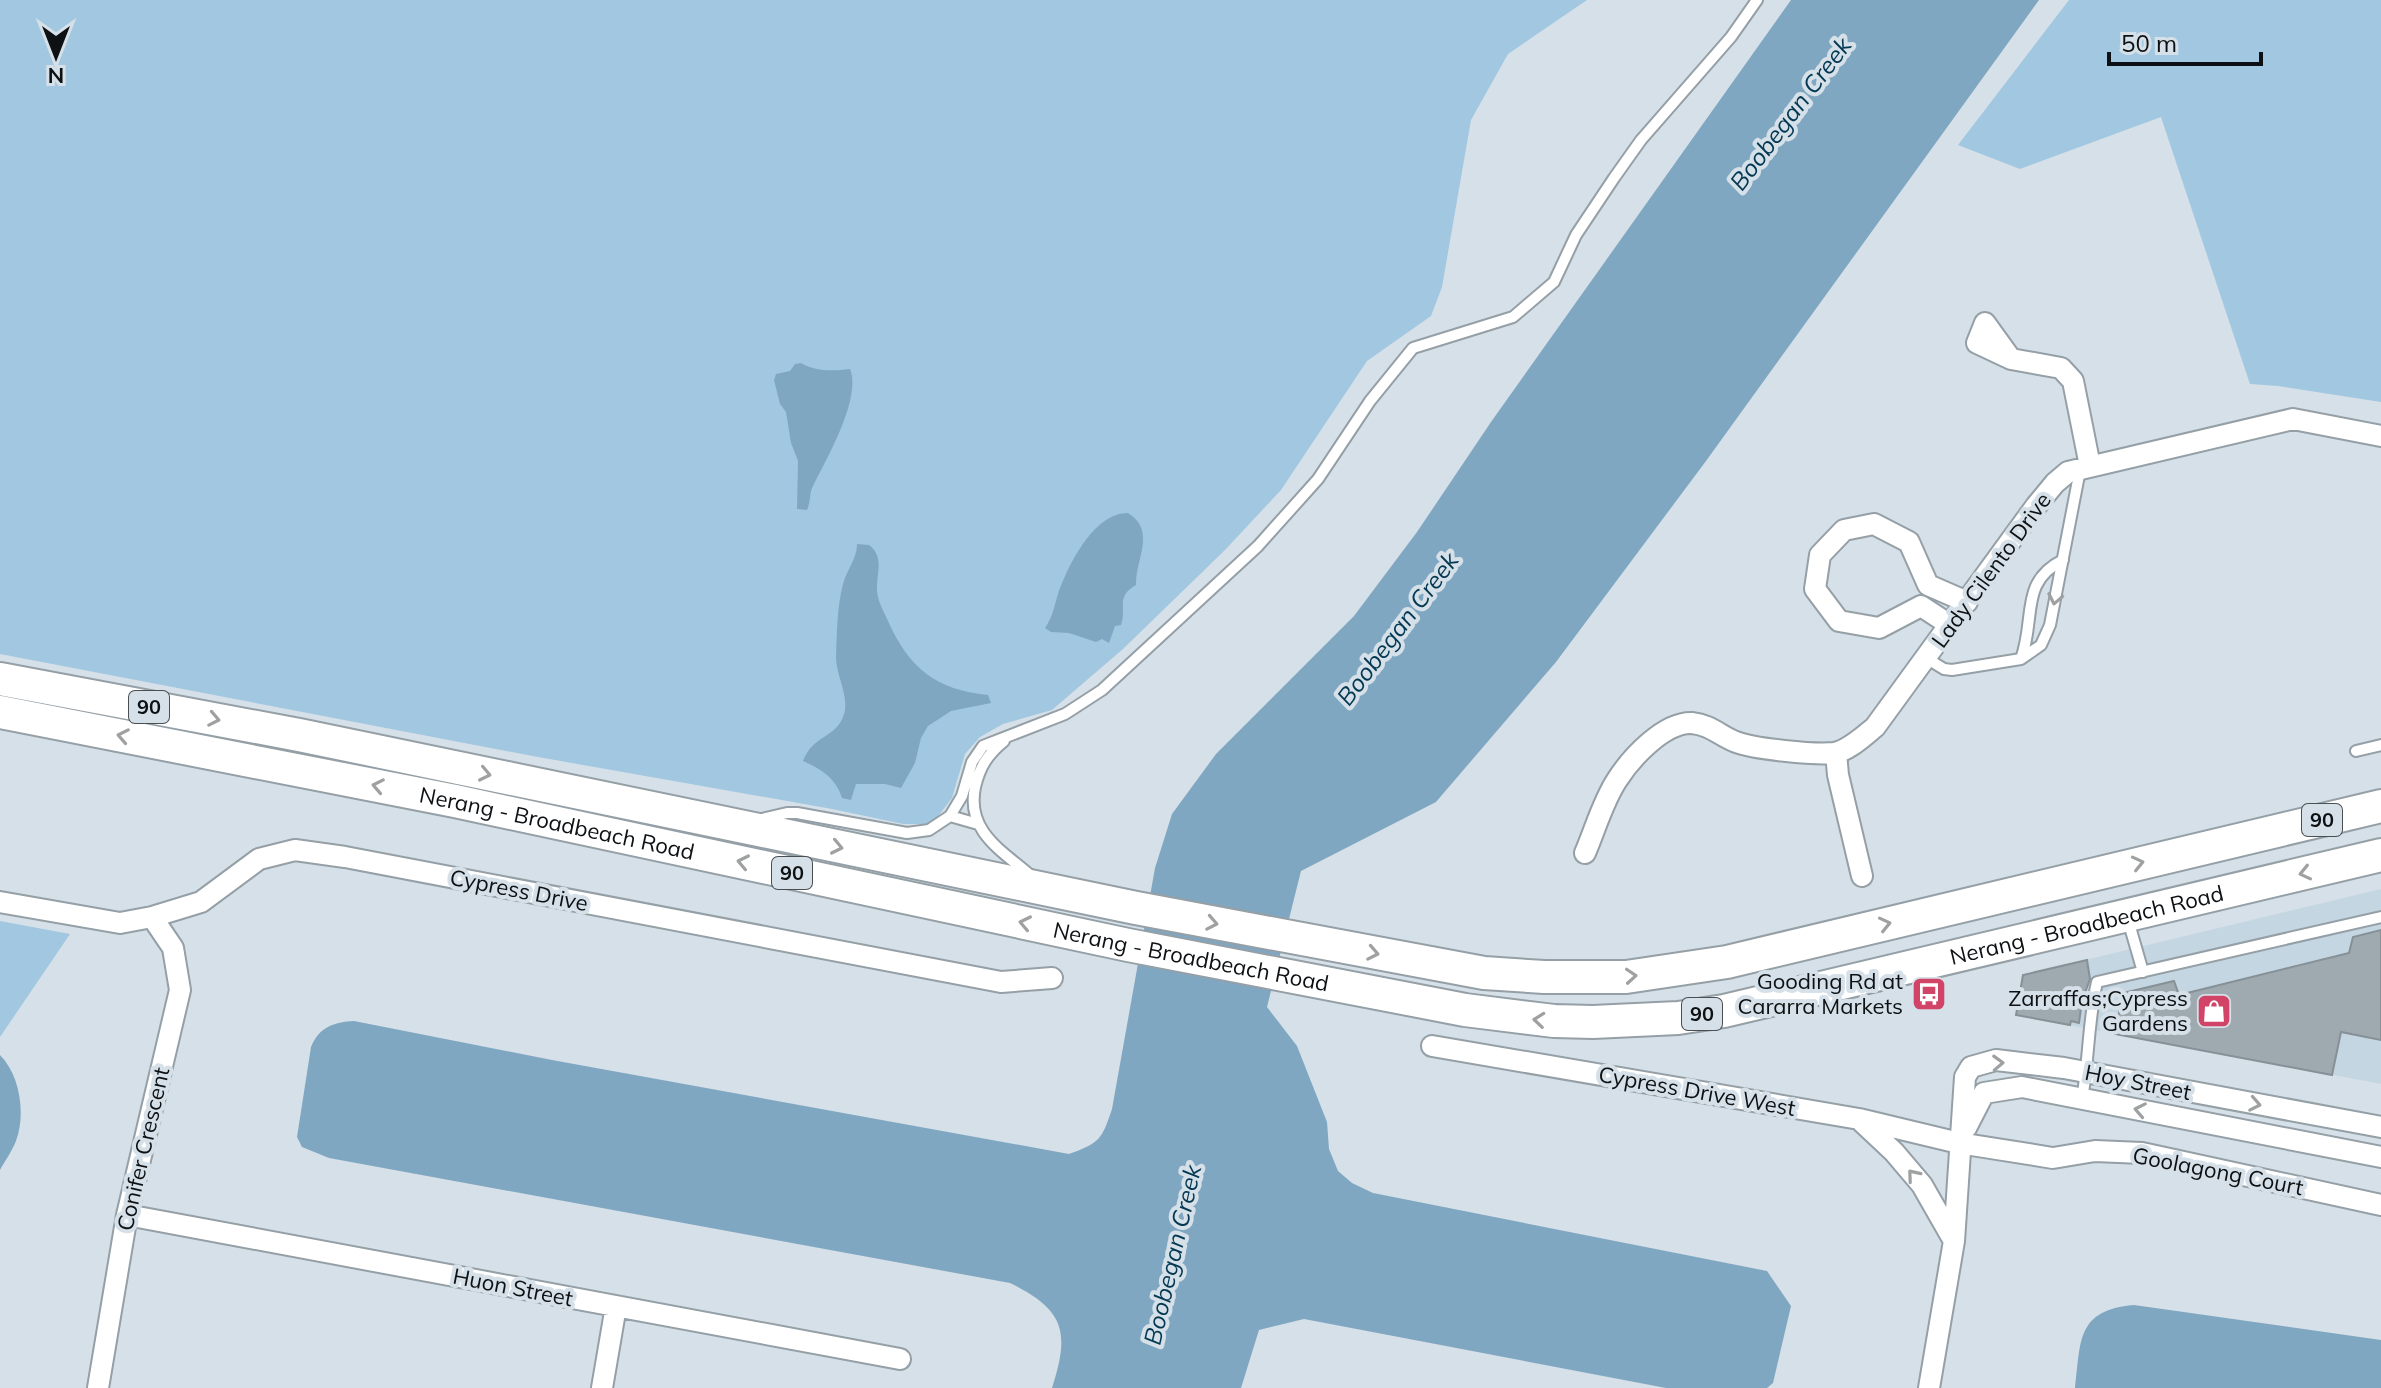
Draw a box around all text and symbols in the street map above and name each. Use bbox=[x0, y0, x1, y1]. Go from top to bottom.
north arrow bbox=[16, 16, 96, 96]
scale bar bbox=[2109, 16, 2261, 66]
text: 50 m bbox=[2121, 28, 2177, 58]
water label: Boobegan Creek bbox=[1723, 30, 1858, 196]
text: N bbox=[48, 62, 64, 90]
street label: Lady Cilento Drive bbox=[1925, 487, 2057, 653]
water label: Boobegan Creek bbox=[1330, 545, 1465, 711]
one-way arrow bbox=[2047, 592, 2064, 606]
road number: 90 bbox=[129, 691, 169, 723]
one-way arrow bbox=[207, 710, 221, 727]
one-way arrow bbox=[117, 728, 130, 745]
one-way arrow bbox=[477, 765, 491, 782]
one-way arrow bbox=[371, 778, 385, 795]
street label: Nerang - Broadbeach Road bbox=[417, 780, 697, 866]
road number: 90 bbox=[2302, 804, 2342, 836]
one-way arrow bbox=[830, 838, 844, 855]
one-way arrow bbox=[737, 854, 751, 871]
one-way arrow bbox=[2131, 856, 2145, 873]
road number: 90 bbox=[772, 857, 812, 889]
street label: Cypress Drive bbox=[448, 863, 590, 917]
one-way arrow bbox=[2299, 864, 2312, 881]
street label: Nerang - Broadbeach Road bbox=[1947, 879, 2226, 971]
one-way arrow bbox=[1205, 913, 1219, 930]
one-way arrow bbox=[1019, 915, 1032, 932]
street label: Nerang - Broadbeach Road bbox=[1051, 915, 1331, 997]
one-way arrow bbox=[1878, 916, 1892, 933]
one-way arrow bbox=[1366, 944, 1380, 961]
place label: Gooding Rd at Cararra Markets bbox=[1738, 967, 1903, 1020]
one-way arrow bbox=[1625, 968, 1638, 985]
bus stop icon: Gooding Rd at Cararra Markets bbox=[1910, 975, 1948, 1013]
place label: Zarraffas;Cypress Gardens bbox=[2008, 984, 2188, 1037]
shop icon: Zarraffas;Cypress Gardens bbox=[2195, 992, 2233, 1030]
road number: 90 bbox=[1682, 998, 1722, 1030]
one-way arrow bbox=[1532, 1011, 1545, 1028]
one-way arrow bbox=[1993, 1054, 2005, 1071]
street label: Hoy Street bbox=[2083, 1058, 2194, 1106]
street label: Cypress Drive West bbox=[1596, 1060, 1798, 1122]
street label: Conifer Crescent bbox=[111, 1064, 175, 1233]
one-way arrow bbox=[2248, 1094, 2261, 1111]
one-way arrow bbox=[2133, 1102, 2147, 1119]
street label: Goolagong Court bbox=[2130, 1141, 2306, 1201]
water label: Boobegan Creek bbox=[1137, 1161, 1207, 1348]
one-way arrow bbox=[1908, 1169, 1923, 1184]
street label: Huon Street bbox=[451, 1262, 576, 1312]

